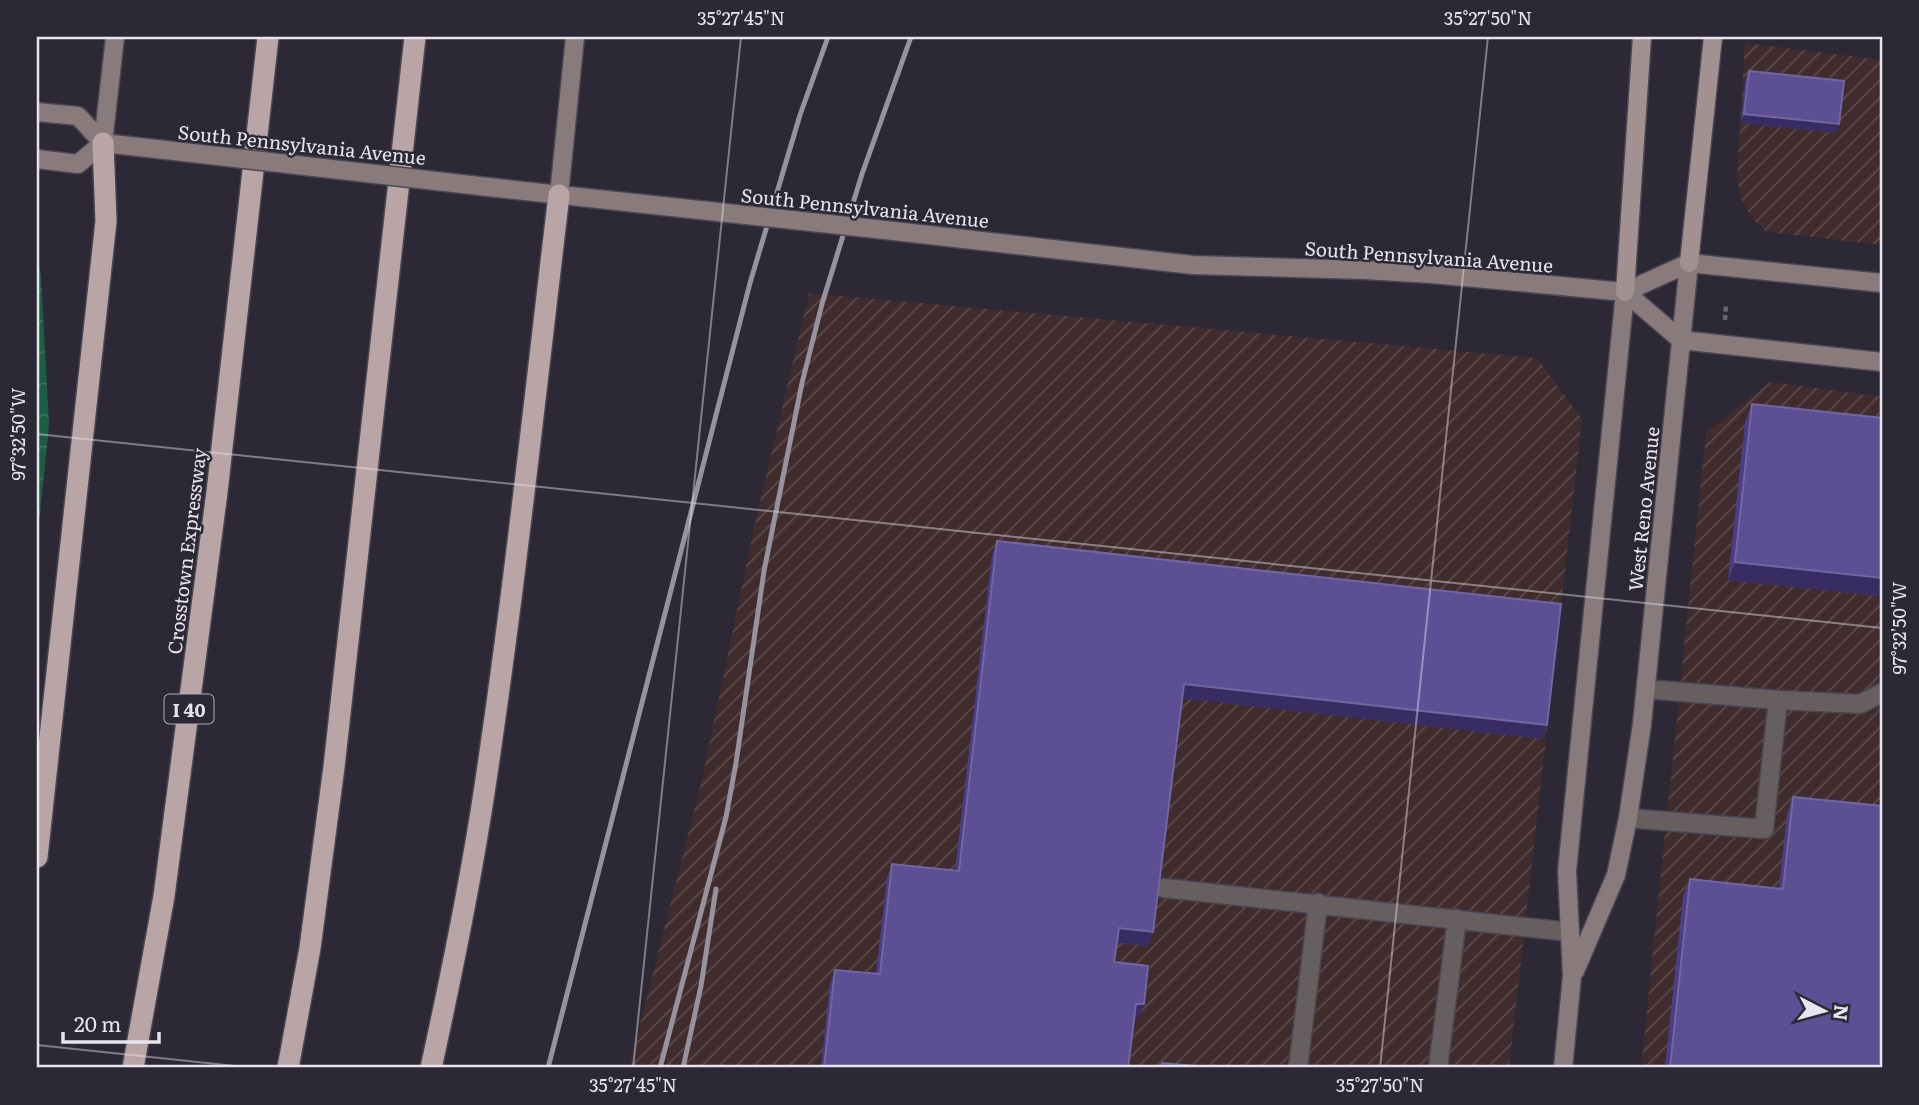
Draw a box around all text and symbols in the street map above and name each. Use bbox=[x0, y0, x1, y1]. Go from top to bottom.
text: 35°27'45"N bbox=[697, 4, 785, 31]
text: 35°27'50"N bbox=[1444, 4, 1532, 31]
street label: South Pennsylvania Avenue bbox=[177, 117, 427, 171]
street label: South Pennsylvania Avenue bbox=[740, 180, 990, 234]
street label: South Pennsylvania Avenue bbox=[1304, 233, 1554, 279]
text: 97°32'50"W bbox=[4, 387, 31, 481]
street label: West Reno Avenue bbox=[1620, 425, 1666, 593]
street label: Crosstown Expressway bbox=[159, 446, 213, 656]
text: 97°32'50"W bbox=[1885, 581, 1912, 675]
road number: I 40 bbox=[164, 694, 214, 724]
north arrow bbox=[1790, 976, 1860, 1046]
scale bar bbox=[63, 1000, 159, 1044]
text: N bbox=[1827, 1003, 1857, 1022]
text: 20 m bbox=[74, 1007, 121, 1038]
text: 35°27'45"N bbox=[589, 1071, 677, 1098]
text: 35°27'50"N bbox=[1336, 1071, 1424, 1098]

